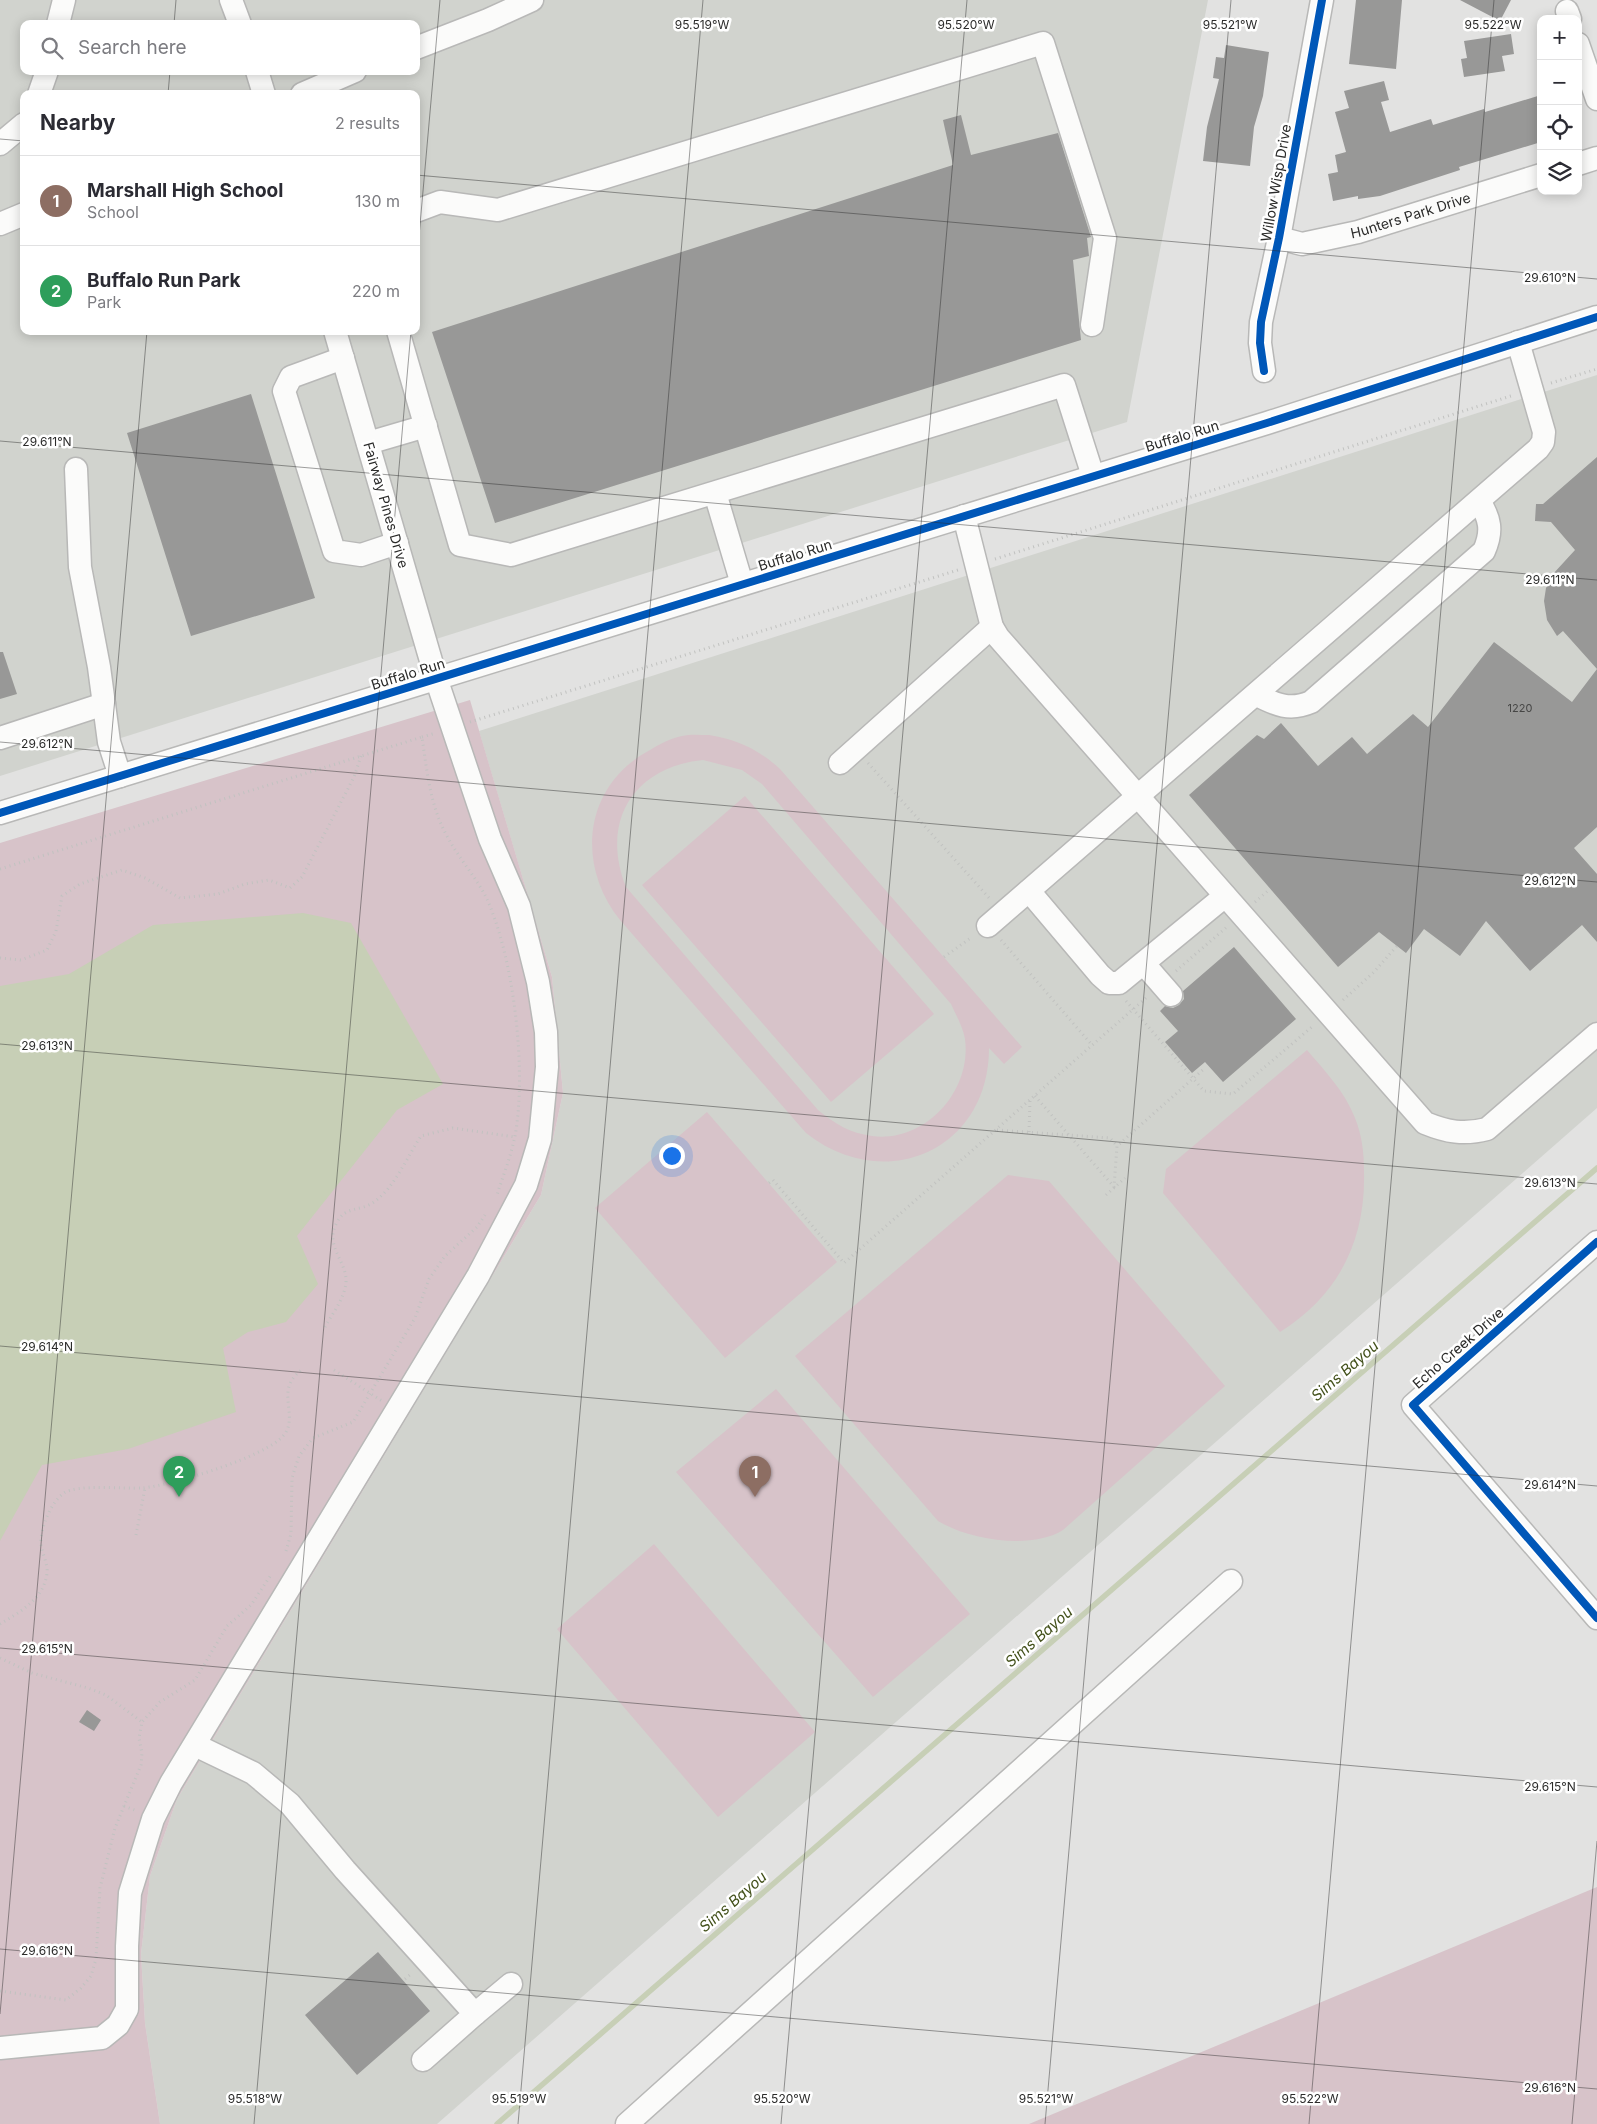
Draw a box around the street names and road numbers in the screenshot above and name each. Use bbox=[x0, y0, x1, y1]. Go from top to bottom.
street label: Willow Wisp Drive bbox=[1257, 123, 1294, 243]
street label: Hunters Park Drive bbox=[1349, 188, 1472, 241]
street label: Buffalo Run bbox=[1143, 416, 1221, 455]
street label: Fairway Pines Drive bbox=[360, 440, 413, 570]
street label: Buffalo Run bbox=[756, 535, 834, 574]
street label: Buffalo Run bbox=[369, 654, 447, 693]
street label: Echo Creek Drive bbox=[1409, 1303, 1507, 1392]

